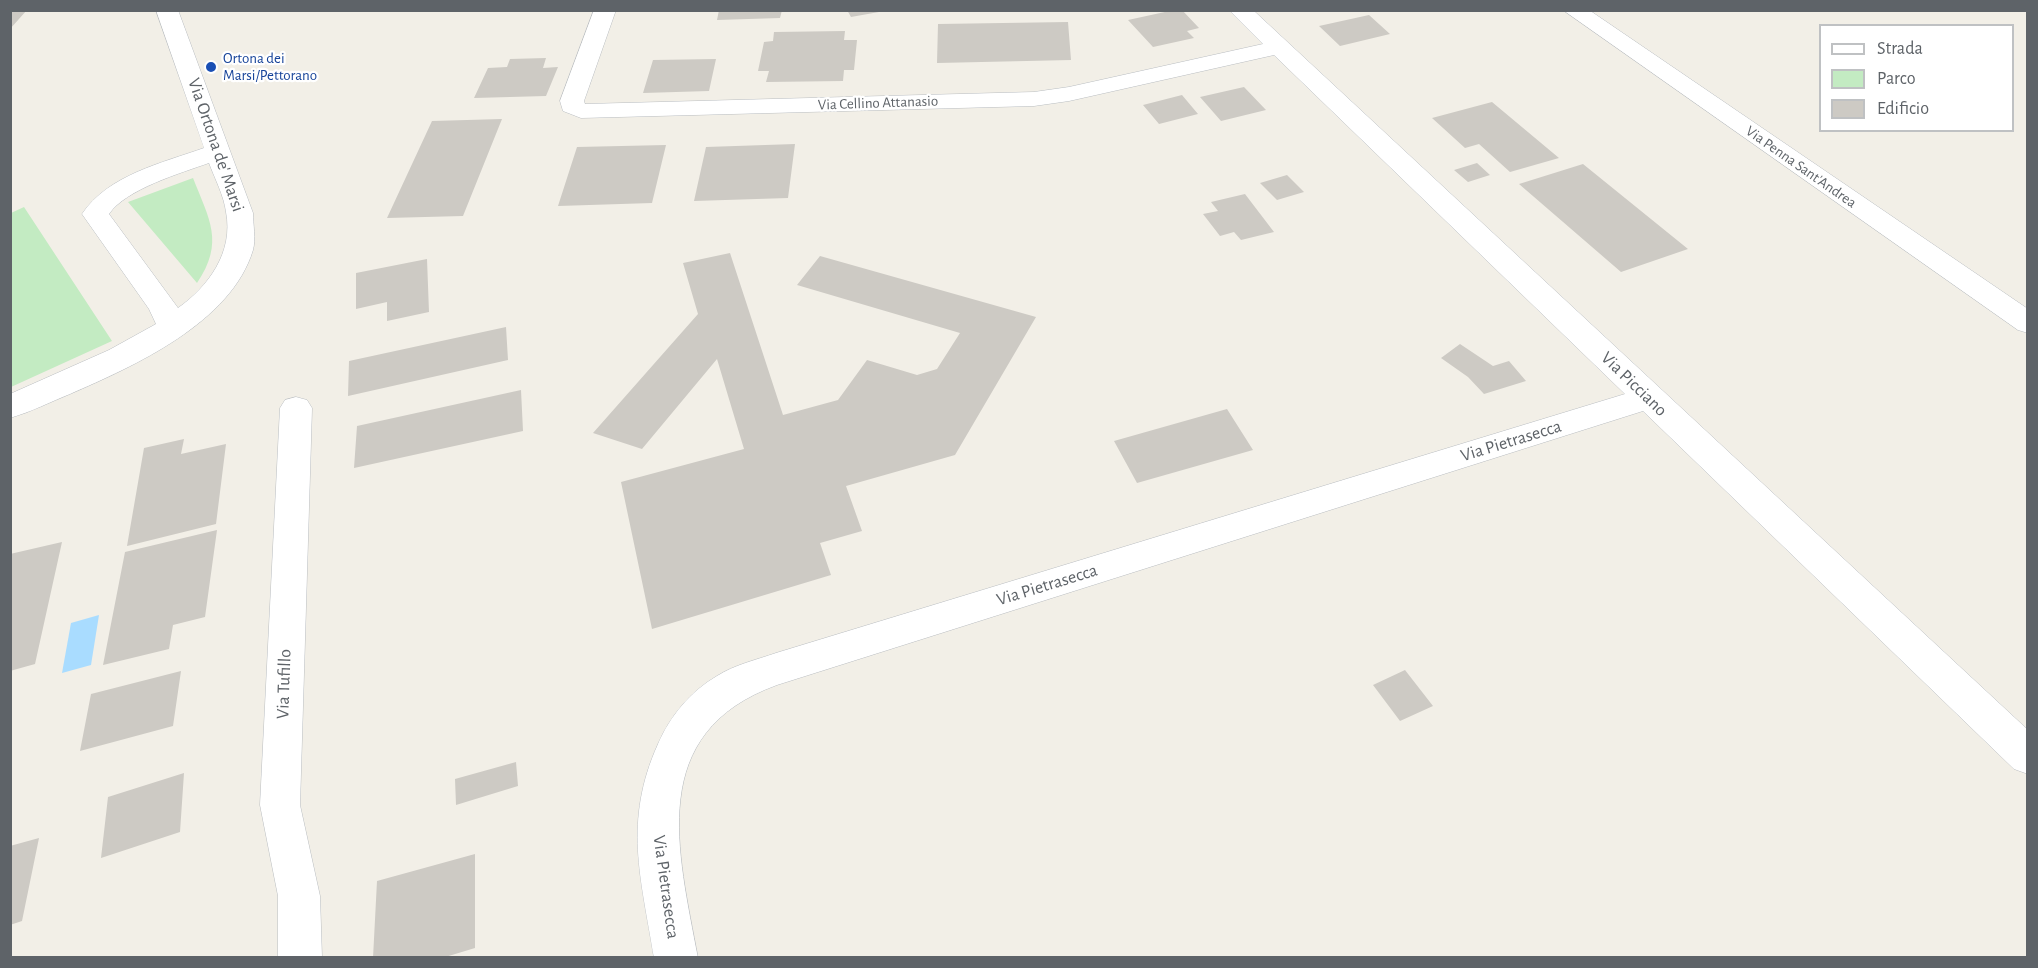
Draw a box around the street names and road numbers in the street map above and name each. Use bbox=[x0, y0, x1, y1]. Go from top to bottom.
street label: Via Ortona de' Marsi bbox=[183, 75, 249, 215]
street label: Via Cellino Attanasio bbox=[817, 92, 939, 114]
street label: Via Penna Sant'Andrea bbox=[1742, 122, 1860, 212]
street label: Via Picciano bbox=[1596, 347, 1672, 421]
street label: Via Pietrasecca bbox=[1458, 415, 1564, 467]
street label: Via Pietrasecca bbox=[994, 559, 1100, 611]
street label: Via Tufillo bbox=[272, 649, 296, 719]
street label: Via Pietrasecca bbox=[648, 834, 684, 940]

